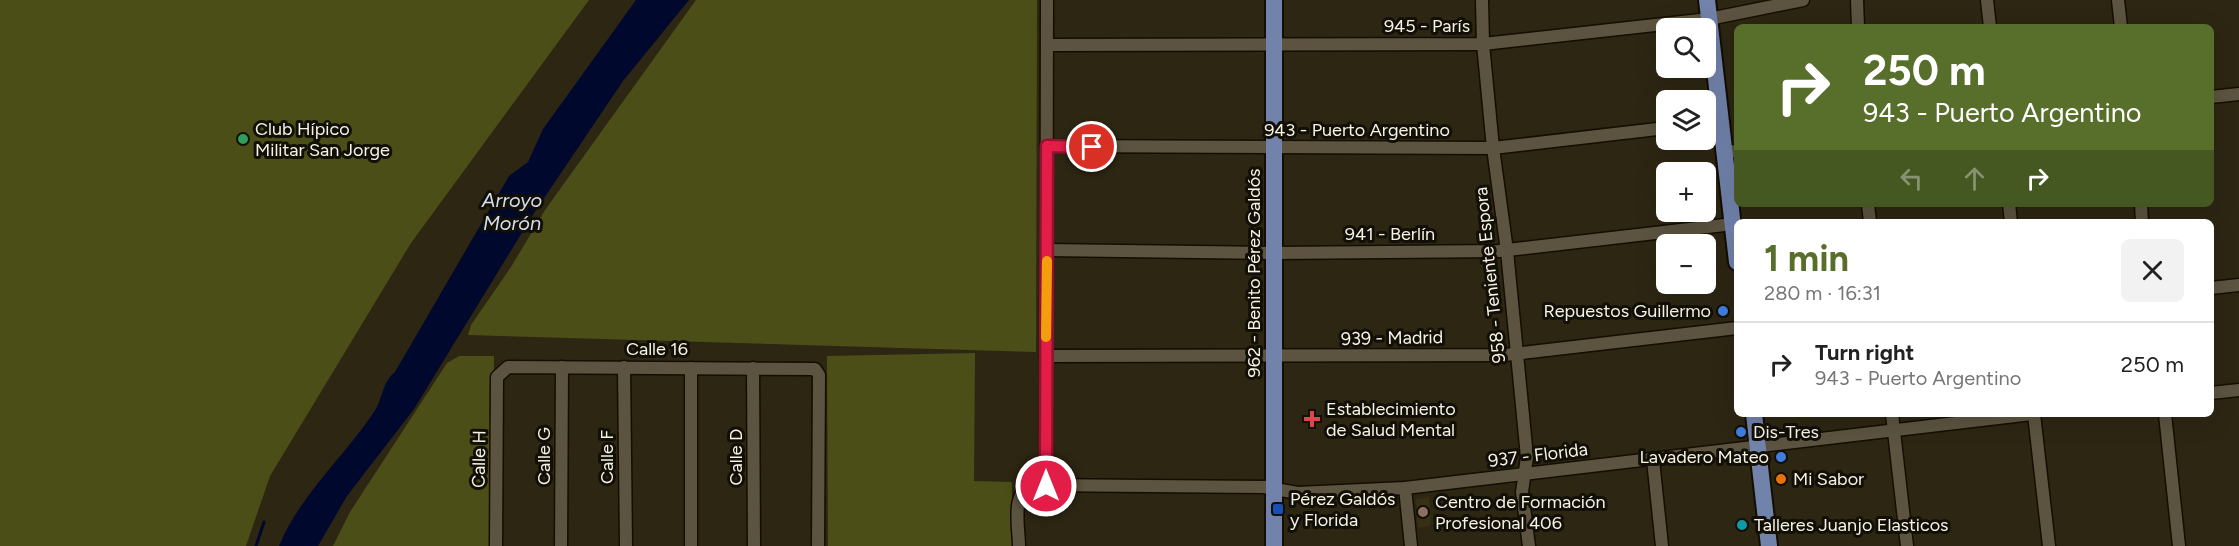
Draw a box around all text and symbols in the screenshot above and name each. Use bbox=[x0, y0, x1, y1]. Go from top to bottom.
street label: 945 - París bbox=[1384, 15, 1470, 37]
map controls bbox=[1656, 18, 1716, 294]
button: search bbox=[1656, 18, 1716, 78]
text: 250 m bbox=[1863, 45, 1986, 96]
icon: right bbox=[1764, 48, 1842, 126]
button: layers bbox=[1656, 90, 1716, 150]
text: 943 - Puerto Argentino bbox=[1863, 96, 2142, 129]
place label: Club Hípico Militar San Jorge bbox=[255, 118, 390, 161]
street label: 943 - Puerto Argentino bbox=[1264, 119, 1450, 141]
pin bbox=[1066, 121, 1117, 172]
icon: arrive bbox=[1075, 130, 1108, 163]
marker: Club Hípico Militar San Jorge bbox=[236, 132, 250, 146]
button: + bbox=[1656, 162, 1716, 222]
icon: left bbox=[1895, 162, 1928, 195]
icon: ahead bbox=[1958, 162, 1991, 195]
icon: right bbox=[2021, 162, 2054, 195]
street label: 962 - Benito Pérez Galdós bbox=[1243, 168, 1265, 378]
street label: 958 - Teniente Espora bbox=[1470, 186, 1510, 364]
water label: Arroyo Morón bbox=[481, 188, 543, 235]
street label: 941 - Berlín bbox=[1345, 223, 1435, 245]
button: − bbox=[1656, 234, 1716, 294]
text: 1 min bbox=[1764, 237, 1849, 280]
button: close bbox=[2121, 239, 2184, 302]
text: 280 m · 16:31 bbox=[1764, 281, 1881, 305]
place label: Repuestos Guillermo bbox=[1543, 300, 1711, 322]
marker: Repuestos Guillermo bbox=[1716, 304, 1730, 318]
street label: 939 - Madrid bbox=[1341, 326, 1443, 350]
street label: Calle 16 bbox=[626, 338, 688, 360]
text: Turn right bbox=[1815, 339, 1914, 366]
icon: right bbox=[1764, 348, 1797, 381]
text: 250 m bbox=[2121, 351, 2184, 378]
text: 943 - Puerto Argentino bbox=[1815, 366, 2021, 390]
place label: Establecimiento de Salud Mental bbox=[1326, 398, 1456, 441]
marker: Establecimiento de Salud Mental bbox=[1303, 410, 1321, 428]
place label: Dis-Tres bbox=[1753, 421, 1819, 443]
marker: Dis-Tres bbox=[1734, 425, 1748, 439]
street label: Calle G bbox=[533, 427, 555, 485]
street label: Calle D bbox=[725, 429, 747, 485]
street label: Calle H bbox=[467, 430, 491, 488]
street label: Calle F bbox=[596, 430, 618, 484]
street label: 937 - Florida bbox=[1487, 438, 1589, 472]
place label: Lavadero Mateo bbox=[1639, 446, 1769, 468]
marker: Lavadero Mateo bbox=[1774, 450, 1788, 464]
position arrow bbox=[1014, 454, 1078, 518]
place label: Mi Sabor bbox=[1793, 468, 1864, 490]
marker: Mi Sabor bbox=[1774, 472, 1788, 486]
place label: Pérez Galdós y Florida bbox=[1290, 488, 1395, 531]
place label: Centro de Formación Profesional 406 bbox=[1435, 491, 1606, 534]
marker: Pérez Galdós y Florida bbox=[1271, 502, 1285, 516]
marker: Centro de Formación Profesional 406 bbox=[1416, 505, 1430, 519]
place label: Talleres Juanjo Elasticos bbox=[1754, 514, 1949, 536]
marker: Talleres Juanjo Elasticos bbox=[1735, 518, 1749, 532]

